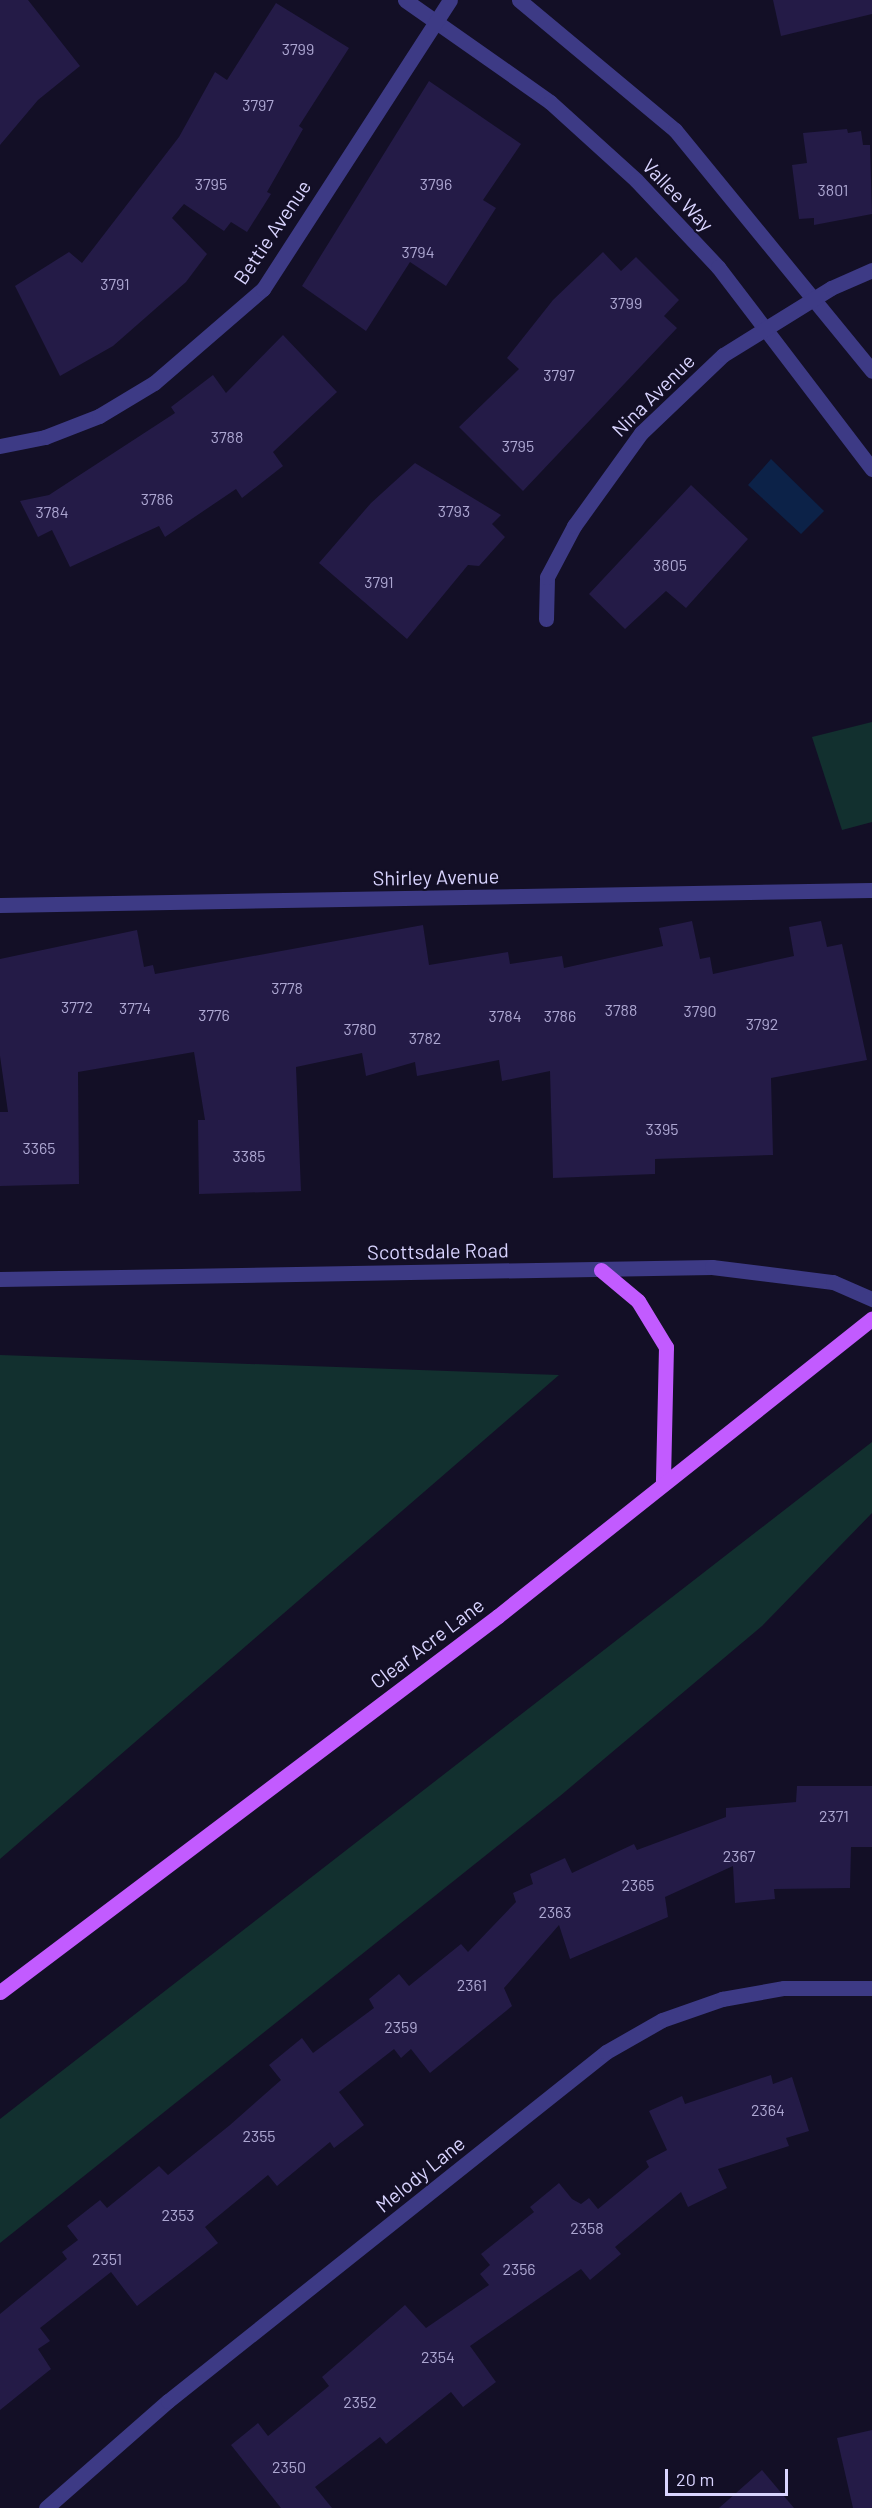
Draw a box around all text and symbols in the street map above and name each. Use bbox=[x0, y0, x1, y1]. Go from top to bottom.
house number: 3799 bbox=[282, 39, 314, 59]
house number: 3797 bbox=[242, 95, 274, 115]
street label: Vallee Way bbox=[638, 154, 718, 236]
house number: 3795 bbox=[195, 174, 227, 194]
house number: 3796 bbox=[420, 174, 452, 194]
street label: Bettie Avenue bbox=[228, 175, 316, 289]
house number: 3801 bbox=[818, 180, 848, 200]
house number: 3794 bbox=[402, 242, 434, 262]
house number: 3791 bbox=[100, 274, 130, 294]
house number: 3799 bbox=[610, 293, 642, 313]
street label: Nina Avenue bbox=[607, 349, 699, 441]
house number: 3797 bbox=[543, 365, 575, 385]
house number: 3788 bbox=[211, 427, 243, 447]
house number: 3795 bbox=[502, 436, 534, 456]
house number: 3786 bbox=[141, 489, 173, 509]
house number: 3793 bbox=[438, 501, 470, 521]
house number: 3784 bbox=[36, 502, 68, 522]
house number: 3805 bbox=[653, 555, 687, 575]
house number: 3791 bbox=[364, 572, 394, 592]
street label: Shirley Avenue bbox=[372, 864, 500, 890]
house number: 3778 bbox=[271, 978, 303, 998]
house number: 3772 bbox=[61, 997, 93, 1017]
house number: 3774 bbox=[119, 998, 151, 1018]
house number: 3788 bbox=[605, 1000, 637, 1020]
house number: 3790 bbox=[683, 1001, 717, 1021]
house number: 3776 bbox=[198, 1005, 230, 1025]
house number: 3784 bbox=[489, 1006, 521, 1026]
house number: 3786 bbox=[544, 1006, 576, 1026]
house number: 3792 bbox=[746, 1014, 778, 1034]
house number: 3780 bbox=[343, 1019, 377, 1039]
house number: 3782 bbox=[409, 1028, 441, 1048]
house number: 3395 bbox=[645, 1119, 679, 1139]
house number: 3365 bbox=[23, 1138, 55, 1158]
house number: 3385 bbox=[232, 1146, 266, 1166]
street label: Scottsdale Road bbox=[367, 1238, 509, 1264]
street label: Clear Acre Lane bbox=[366, 1593, 488, 1693]
house number: 2371 bbox=[819, 1806, 849, 1826]
house number: 2367 bbox=[723, 1846, 755, 1866]
house number: 2365 bbox=[621, 1875, 655, 1895]
house number: 2363 bbox=[538, 1902, 572, 1922]
house number: 2361 bbox=[457, 1975, 487, 1995]
house number: 2359 bbox=[384, 2017, 418, 2037]
house number: 2364 bbox=[751, 2100, 785, 2120]
house number: 2355 bbox=[242, 2126, 276, 2146]
street label: Melody Lane bbox=[371, 2131, 469, 2217]
house number: 2353 bbox=[161, 2205, 195, 2225]
house number: 2358 bbox=[570, 2218, 604, 2238]
house number: 2351 bbox=[92, 2249, 122, 2269]
house number: 2356 bbox=[502, 2259, 536, 2279]
house number: 2354 bbox=[421, 2347, 455, 2367]
house number: 2352 bbox=[343, 2392, 377, 2412]
house number: 2350 bbox=[272, 2457, 306, 2477]
scale bar bbox=[668, 2457, 791, 2495]
text: 20 m bbox=[676, 2468, 714, 2490]

